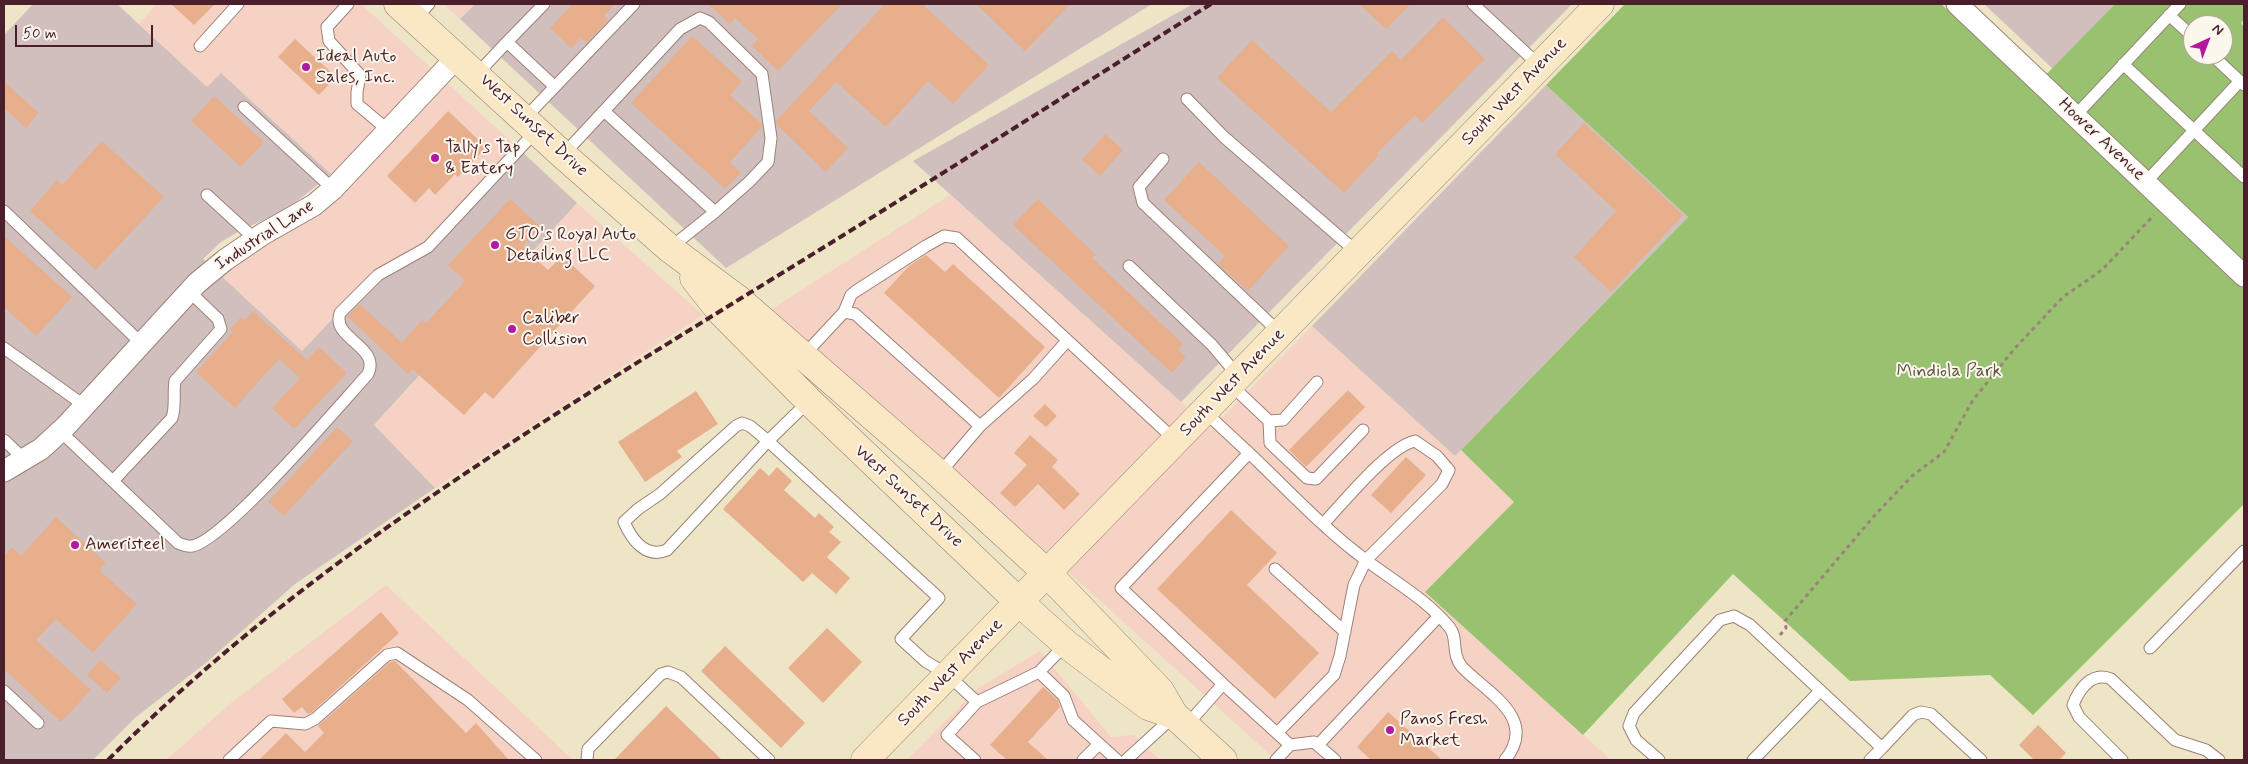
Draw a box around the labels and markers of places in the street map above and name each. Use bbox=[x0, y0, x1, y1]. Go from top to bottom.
place label: Ideal Auto Sales, Inc. bbox=[316, 46, 396, 88]
marker: Ideal Auto Sales, Inc. bbox=[300, 61, 312, 73]
place label: Tally's Tap & Eatery bbox=[445, 137, 520, 180]
marker: Tally's Tap & Eatery bbox=[429, 152, 441, 164]
place label: GTO's Royal Auto Detailing LLC bbox=[505, 224, 636, 266]
marker: GTO's Royal Auto Detailing LLC bbox=[489, 239, 501, 251]
place label: Caliber Collision bbox=[522, 308, 587, 350]
marker: Caliber Collision bbox=[506, 323, 518, 335]
place label: Ameristeel bbox=[85, 534, 165, 556]
marker: Ameristeel bbox=[69, 539, 81, 551]
place label: Panos Fresh Market bbox=[1400, 709, 1488, 752]
marker: Panos Fresh Market bbox=[1384, 724, 1396, 736]

